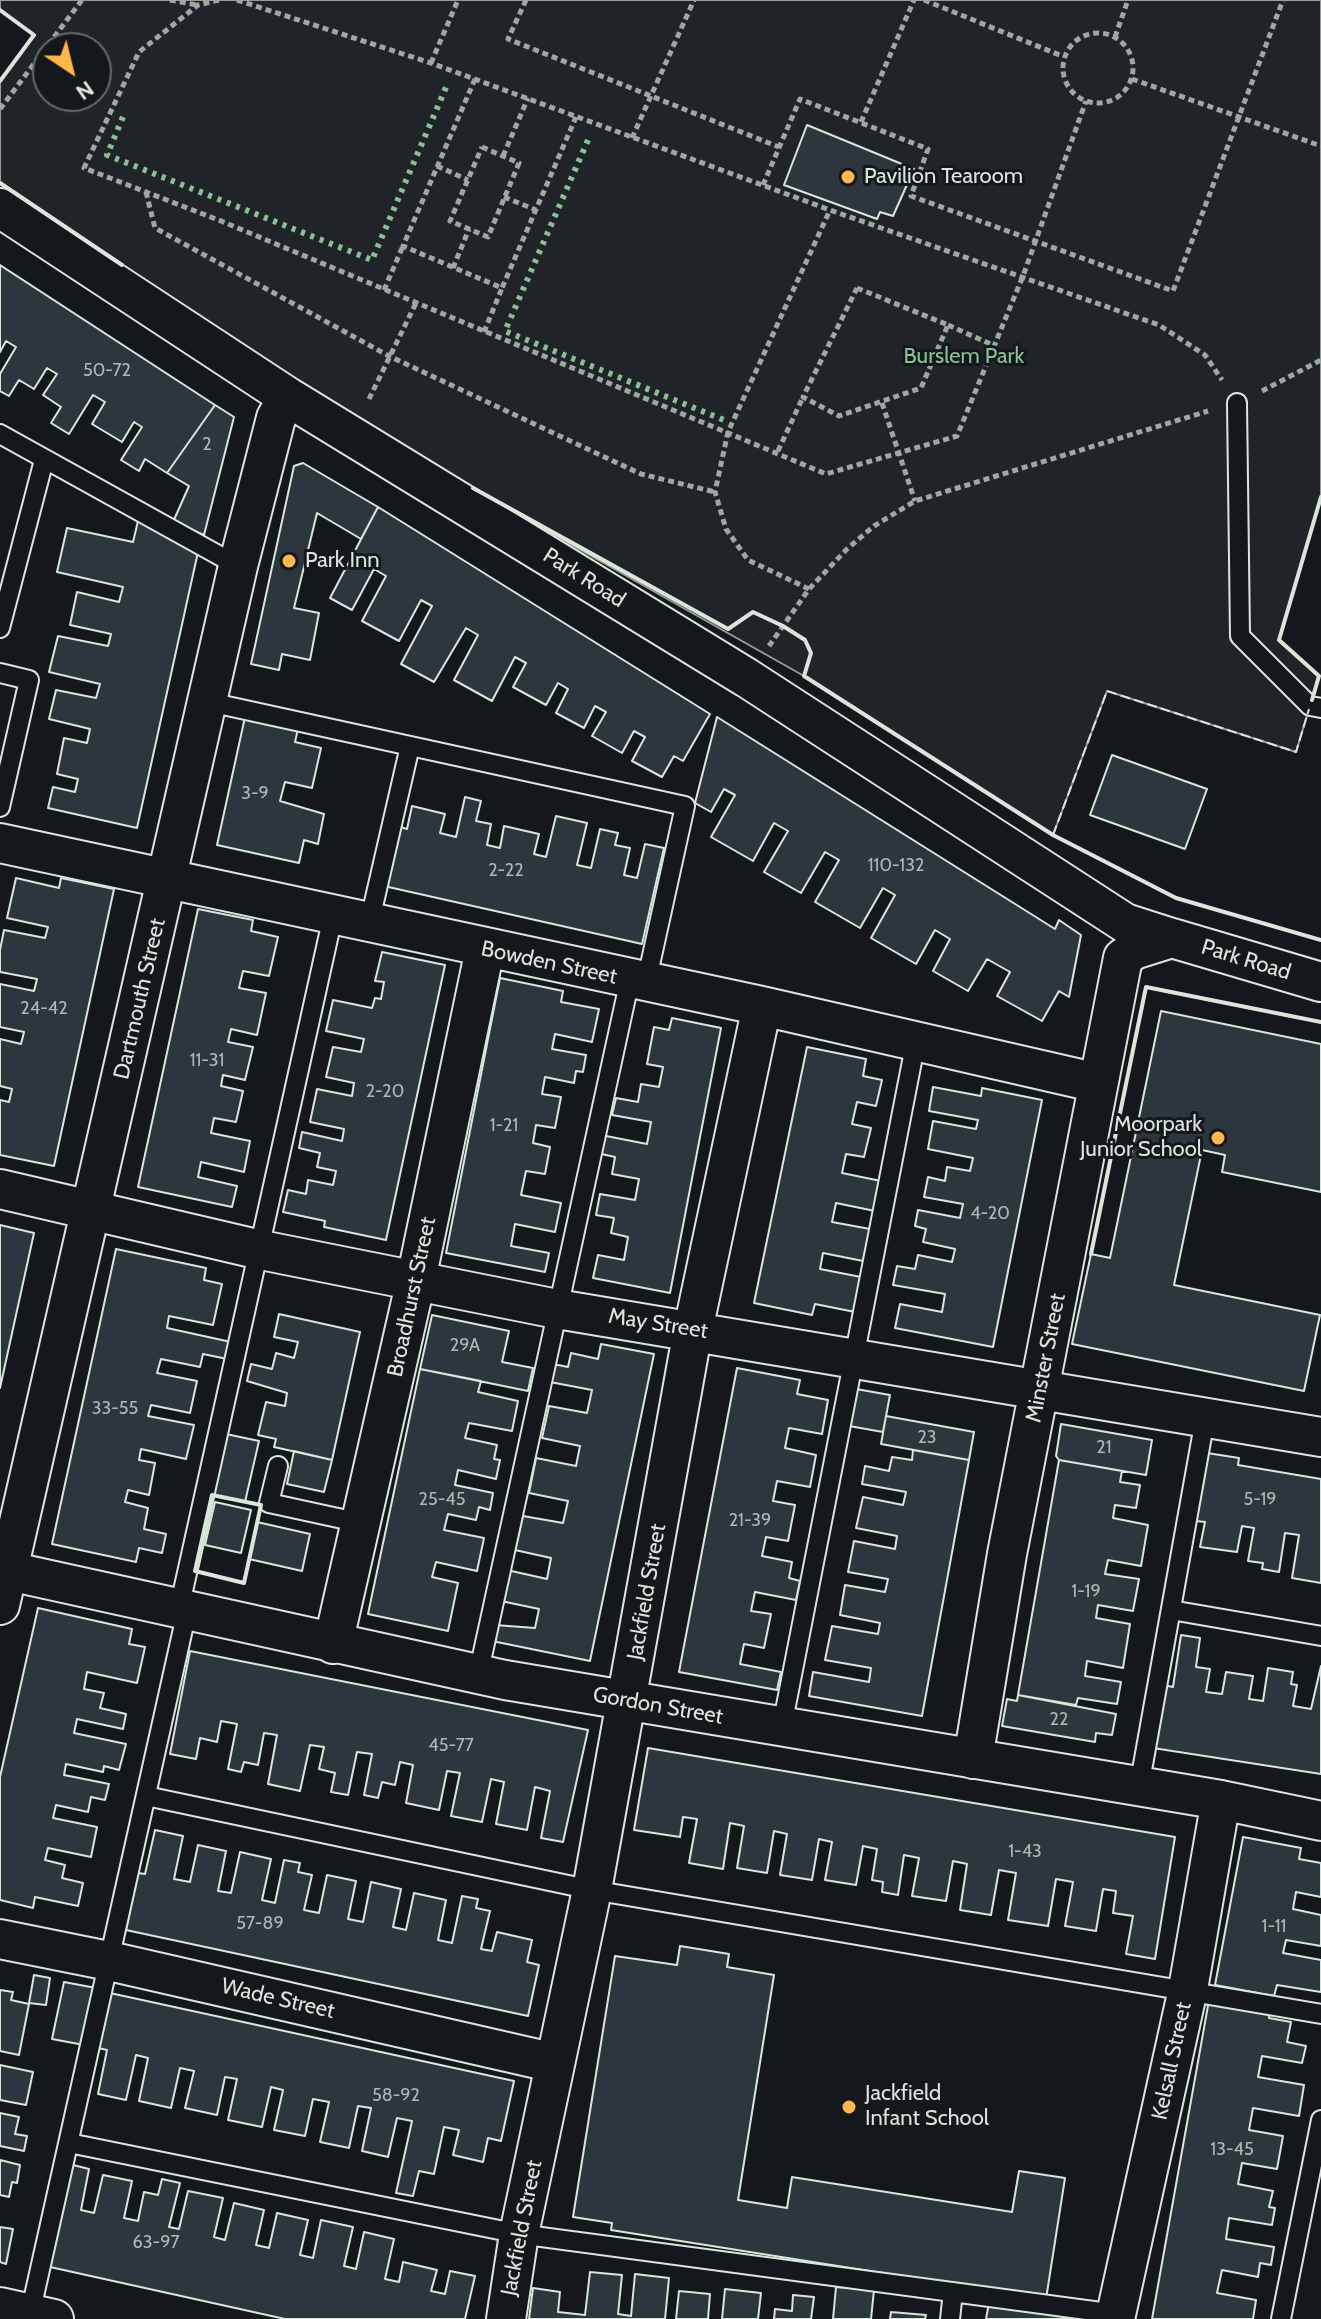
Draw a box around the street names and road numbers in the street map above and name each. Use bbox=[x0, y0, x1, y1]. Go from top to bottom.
street label: Park Road bbox=[538, 542, 630, 614]
street label: Dartmouth Street bbox=[109, 916, 171, 1082]
street label: Park Road bbox=[1198, 934, 1294, 986]
street label: Bowden Street bbox=[479, 936, 619, 990]
street label: Broadhurst Street bbox=[382, 1215, 442, 1379]
street label: Minster Street bbox=[1021, 1291, 1071, 1425]
street label: May Street bbox=[606, 1303, 710, 1345]
street label: Jackfield Street bbox=[622, 1522, 672, 1662]
street label: Gordon Street bbox=[591, 1682, 725, 1730]
street label: Wade Street bbox=[219, 1973, 337, 2025]
street label: Kelsall Street bbox=[1147, 2000, 1197, 2122]
street label: Jackfield Street bbox=[496, 2158, 548, 2298]

